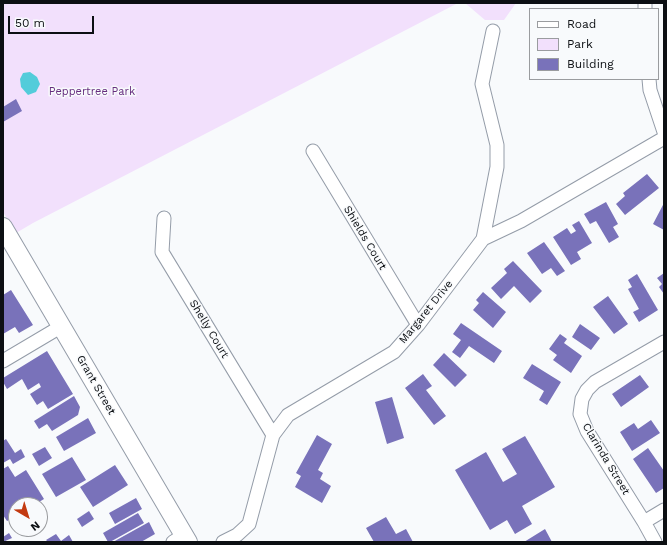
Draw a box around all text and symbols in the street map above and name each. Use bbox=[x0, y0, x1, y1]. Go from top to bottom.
scale bar bbox=[10, 8, 96, 34]
legend bbox=[529, 8, 659, 80]
text: 50 m bbox=[15, 16, 45, 30]
text: Road bbox=[567, 17, 596, 31]
text: Park bbox=[567, 37, 593, 51]
text: Building bbox=[567, 57, 614, 71]
park label: Peppertree Park bbox=[49, 85, 135, 99]
street label: Shields Court bbox=[341, 203, 389, 273]
street label: Margaret Drive bbox=[396, 278, 456, 346]
street label: Shelly Court bbox=[186, 297, 232, 361]
street label: Grant Street bbox=[74, 353, 118, 417]
street label: Clarinda Street bbox=[579, 421, 633, 497]
north arrow bbox=[8, 497, 48, 537]
text: N bbox=[28, 518, 42, 534]

